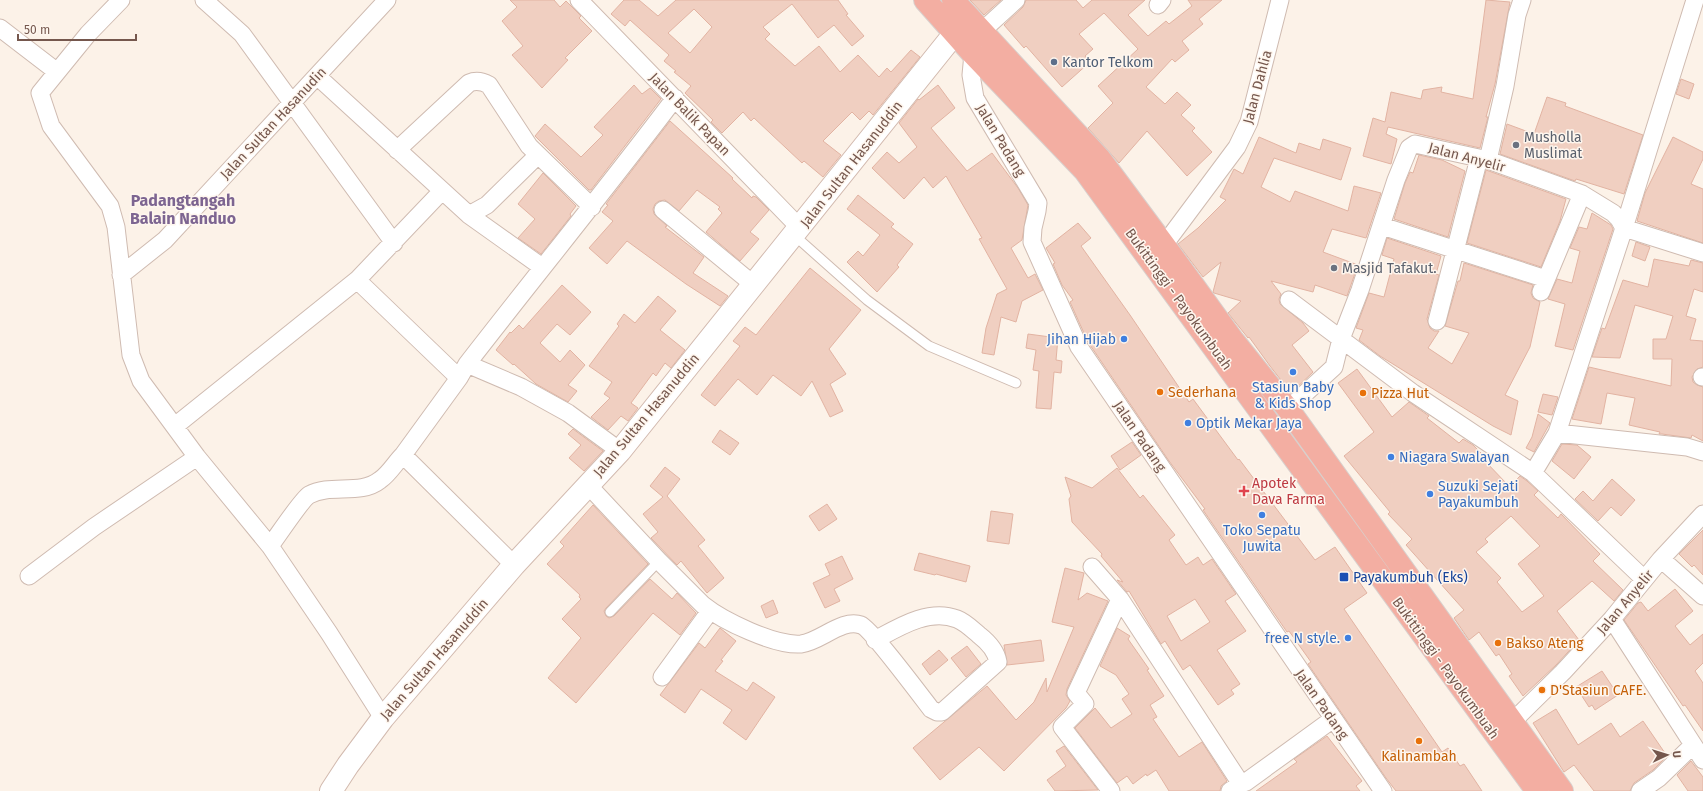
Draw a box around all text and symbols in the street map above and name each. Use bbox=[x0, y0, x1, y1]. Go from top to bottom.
scale bar bbox=[18, 16, 136, 42]
text: 50 m bbox=[24, 23, 50, 37]
street label: Jalan Dahlia bbox=[1239, 48, 1275, 126]
place label: Kantor Telkom bbox=[1062, 54, 1154, 71]
marker: Kantor Telkom bbox=[1049, 57, 1059, 67]
street label: Jalan Sultan Hasanudin bbox=[217, 64, 330, 183]
street label: Jalan Balik Papan bbox=[646, 69, 734, 160]
street label: Jalan Sultan Hasanuddin bbox=[797, 98, 906, 231]
street label: Jalan Padang bbox=[972, 101, 1029, 180]
place label: Musholla Muslimat bbox=[1524, 129, 1583, 162]
street label: Jalan Anyelir bbox=[1426, 139, 1508, 176]
marker: Musholla Muslimat bbox=[1511, 140, 1521, 150]
district label: Padangtangah Balain Nanduo bbox=[130, 191, 236, 228]
street label: Bukittinggi - Payokumbuah bbox=[1121, 225, 1236, 373]
place label: Masjid Tafakut. bbox=[1342, 260, 1437, 277]
marker: Masjid Tafakut. bbox=[1329, 263, 1339, 273]
place label: Jihan Hijab bbox=[1047, 331, 1116, 348]
marker: Jihan Hijab bbox=[1119, 334, 1129, 344]
street label: Jalan Sultan Hasanuddin bbox=[590, 350, 703, 481]
marker: Stasiun Baby & Kids Shop bbox=[1288, 367, 1298, 377]
place label: Stasiun Baby & Kids Shop bbox=[1252, 379, 1334, 412]
place label: Sederhana bbox=[1168, 384, 1236, 401]
place label: Pizza Hut bbox=[1371, 385, 1430, 402]
marker: Sederhana bbox=[1155, 387, 1165, 397]
marker: Pizza Hut bbox=[1358, 388, 1368, 398]
street label: Jalan Padang bbox=[1110, 398, 1170, 476]
place label: Optik Mekar Jaya bbox=[1196, 415, 1302, 432]
marker: Optik Mekar Jaya bbox=[1183, 418, 1193, 428]
place label: Niagara Swalayan bbox=[1399, 449, 1510, 466]
marker: Niagara Swalayan bbox=[1386, 452, 1396, 462]
place label: Apotek Dava Farma bbox=[1252, 475, 1325, 508]
place label: Suzuki Sejati Payakumbuh bbox=[1438, 478, 1519, 511]
marker: Apotek Dava Farma bbox=[1239, 486, 1249, 496]
marker: Suzuki Sejati Payakumbuh bbox=[1425, 489, 1435, 499]
marker: Toko Sepatu Juwita bbox=[1257, 510, 1267, 520]
place label: Toko Sepatu Juwita bbox=[1223, 522, 1301, 555]
street label: Jalan Anyelir bbox=[1593, 566, 1658, 638]
place label: Payakumbuh (Eks) bbox=[1353, 569, 1468, 586]
marker: Payakumbuh (Eks) bbox=[1338, 571, 1350, 583]
street label: Bukittinggi - Payokumbuah bbox=[1388, 594, 1503, 742]
street label: Jalan Sultan Hasanuddin bbox=[377, 595, 492, 724]
place label: free N style. bbox=[1265, 630, 1340, 647]
marker: free N style. bbox=[1343, 633, 1353, 643]
place label: Bakso Ateng bbox=[1506, 635, 1584, 652]
marker: Bakso Ateng bbox=[1493, 638, 1503, 648]
street label: Jalan Padang bbox=[1291, 666, 1352, 743]
place label: D'Stasiun CAFE. bbox=[1550, 682, 1646, 699]
marker: D'Stasiun CAFE. bbox=[1537, 685, 1547, 695]
north arrow bbox=[1647, 735, 1687, 775]
marker: Kalinambah bbox=[1414, 736, 1424, 746]
place label: Kalinambah bbox=[1381, 748, 1457, 765]
text: U bbox=[1670, 750, 1683, 758]

